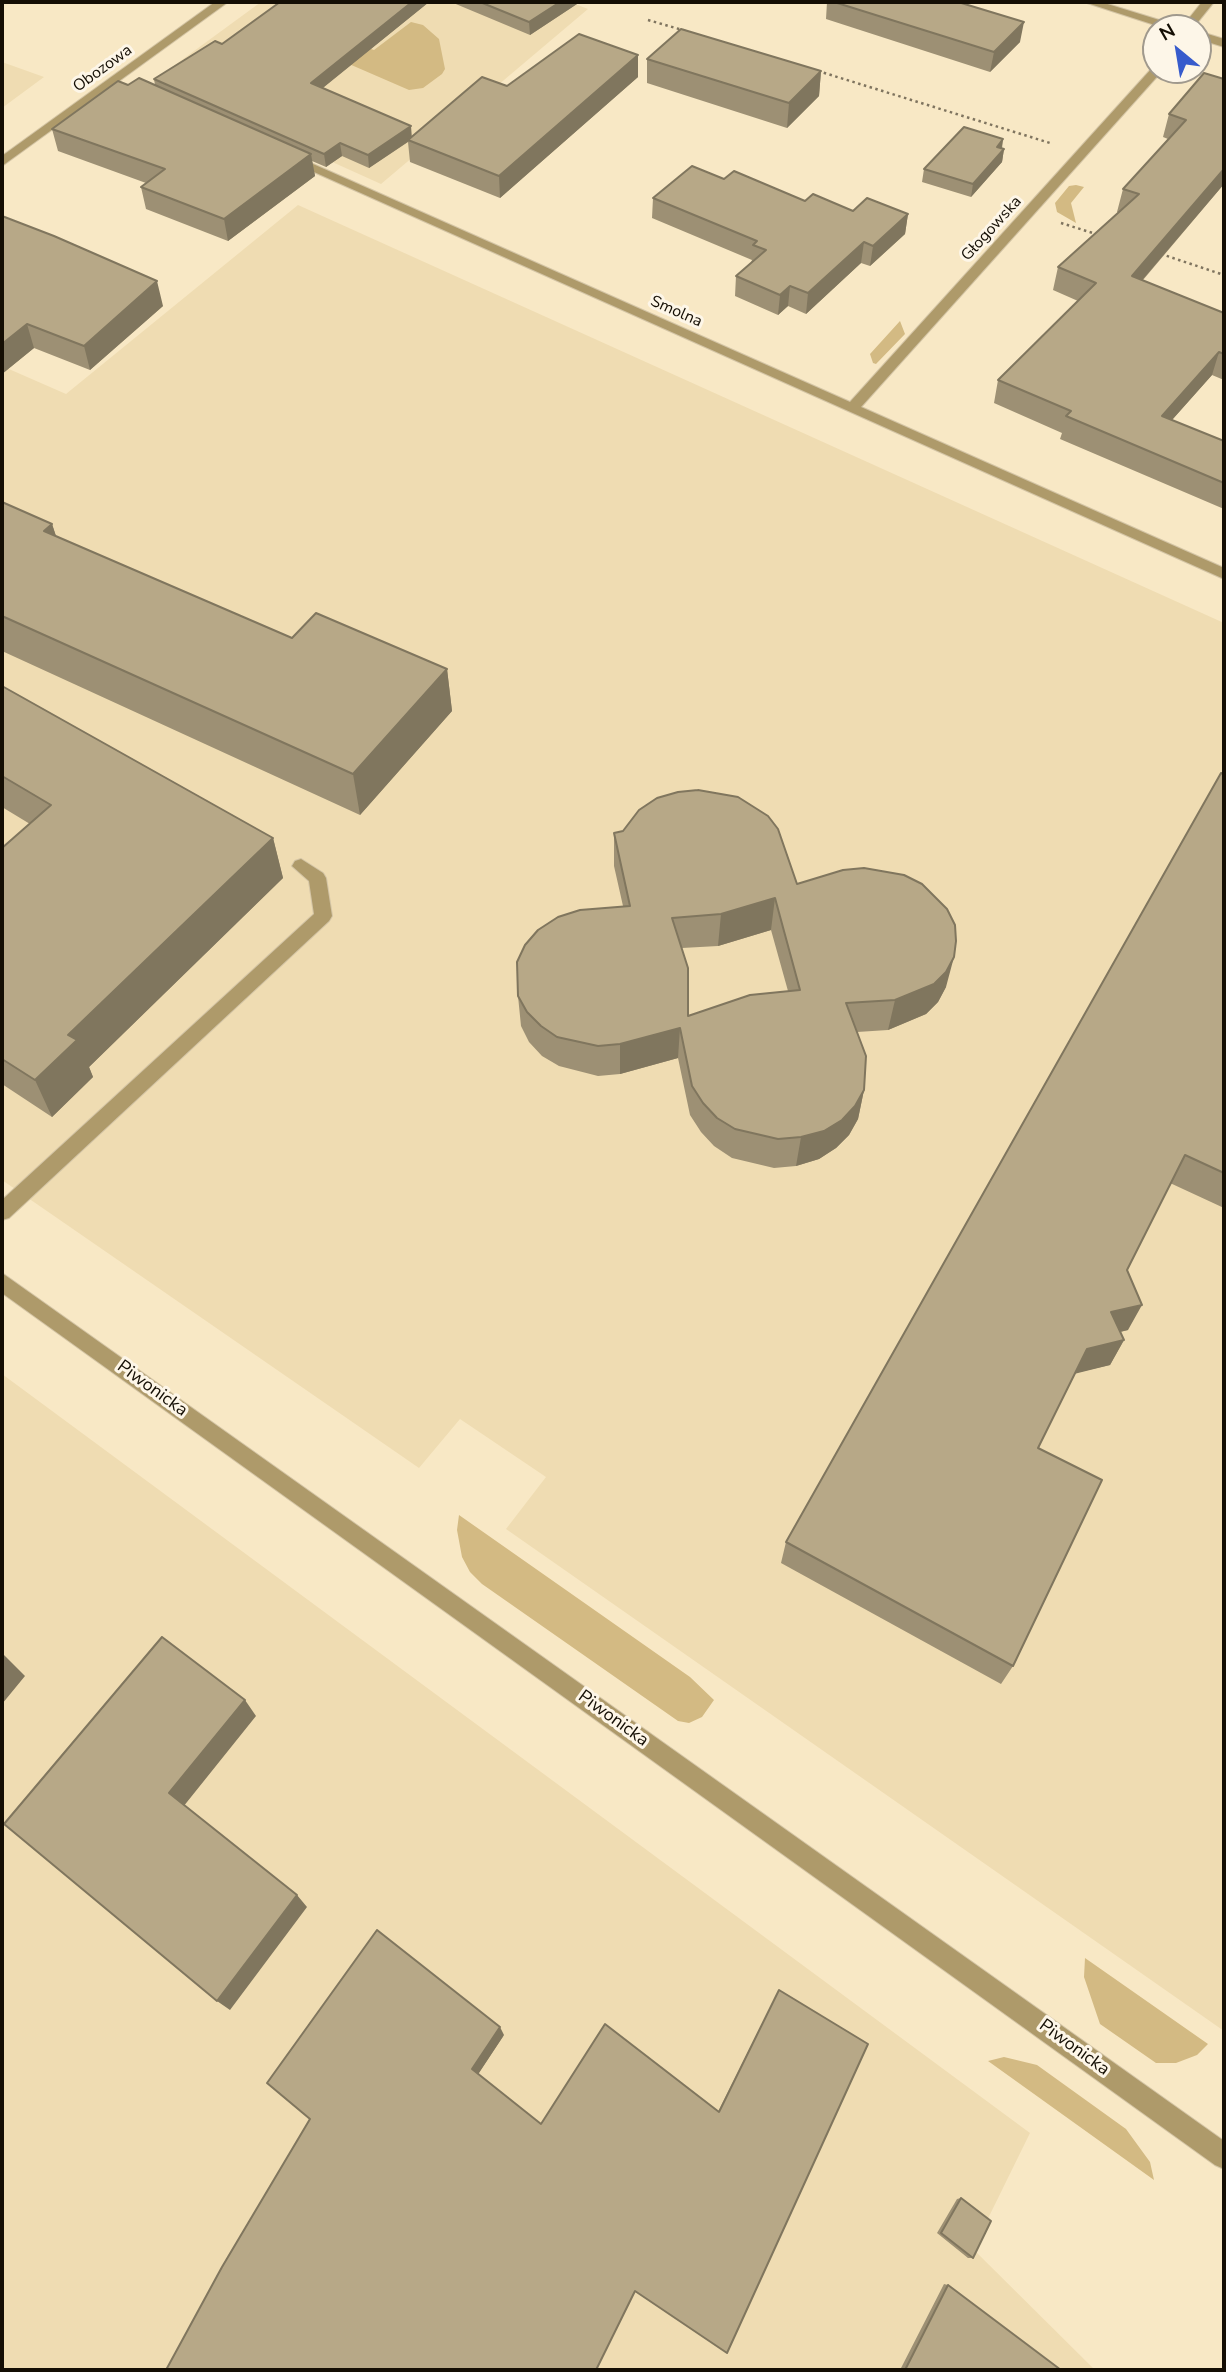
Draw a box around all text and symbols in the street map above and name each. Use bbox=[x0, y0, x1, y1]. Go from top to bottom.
north arrow bbox=[1142, 14, 1212, 84]
text: N bbox=[1155, 18, 1180, 47]
street label: Obozowa bbox=[70, 41, 136, 97]
street label: Głogowska bbox=[958, 193, 1026, 265]
street label: Smolna bbox=[647, 292, 705, 332]
street label: Piwonicka bbox=[113, 1356, 191, 1422]
street label: Piwonicka bbox=[574, 1686, 652, 1752]
street label: Piwonicka bbox=[1035, 2015, 1113, 2081]

